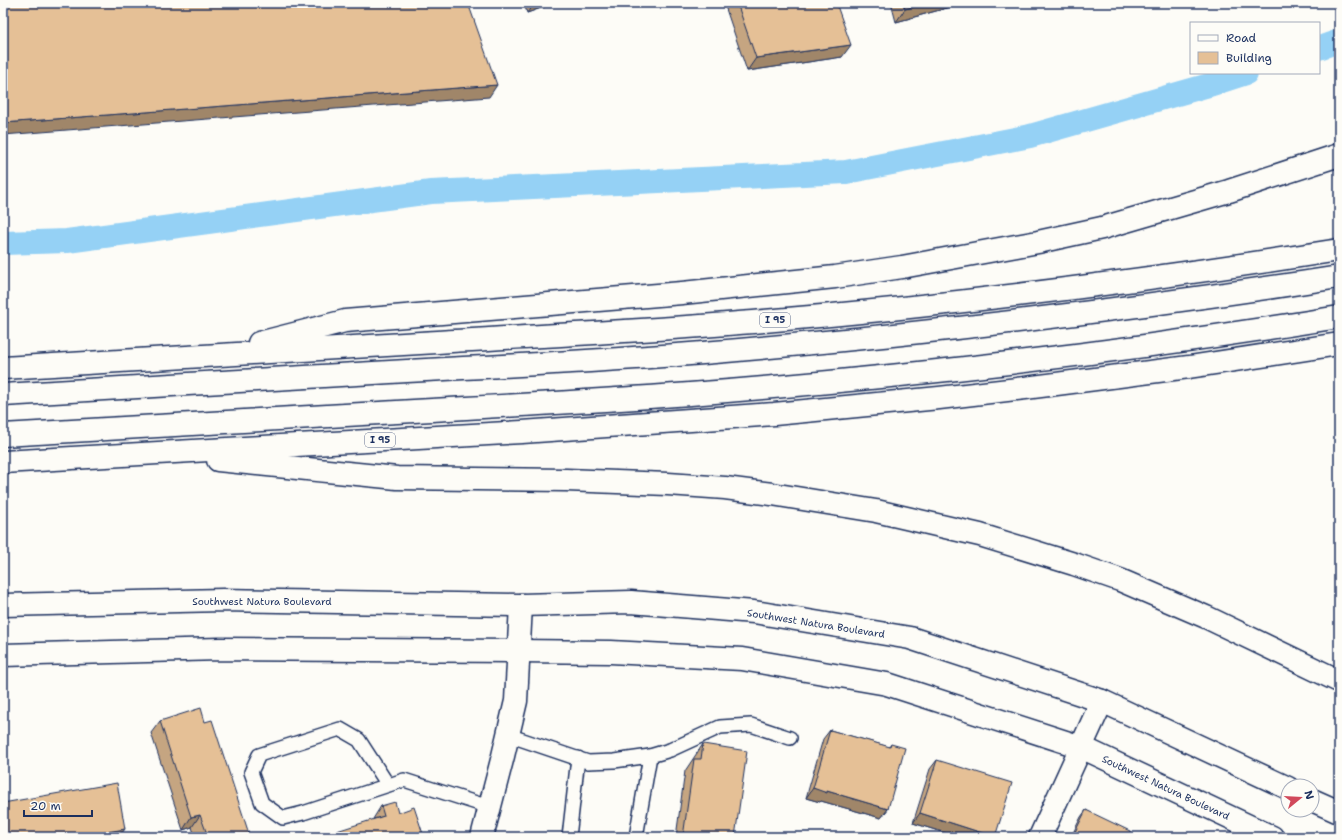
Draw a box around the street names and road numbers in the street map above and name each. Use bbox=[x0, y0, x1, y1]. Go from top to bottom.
road number: I 95 bbox=[760, 313, 790, 327]
road number: I 95 bbox=[365, 433, 395, 447]
street label: Southwest Natura Boulevard bbox=[192, 595, 332, 608]
street label: Southwest Natura Boulevard bbox=[746, 606, 886, 641]
street label: Southwest Natura Boulevard bbox=[1100, 752, 1232, 823]

